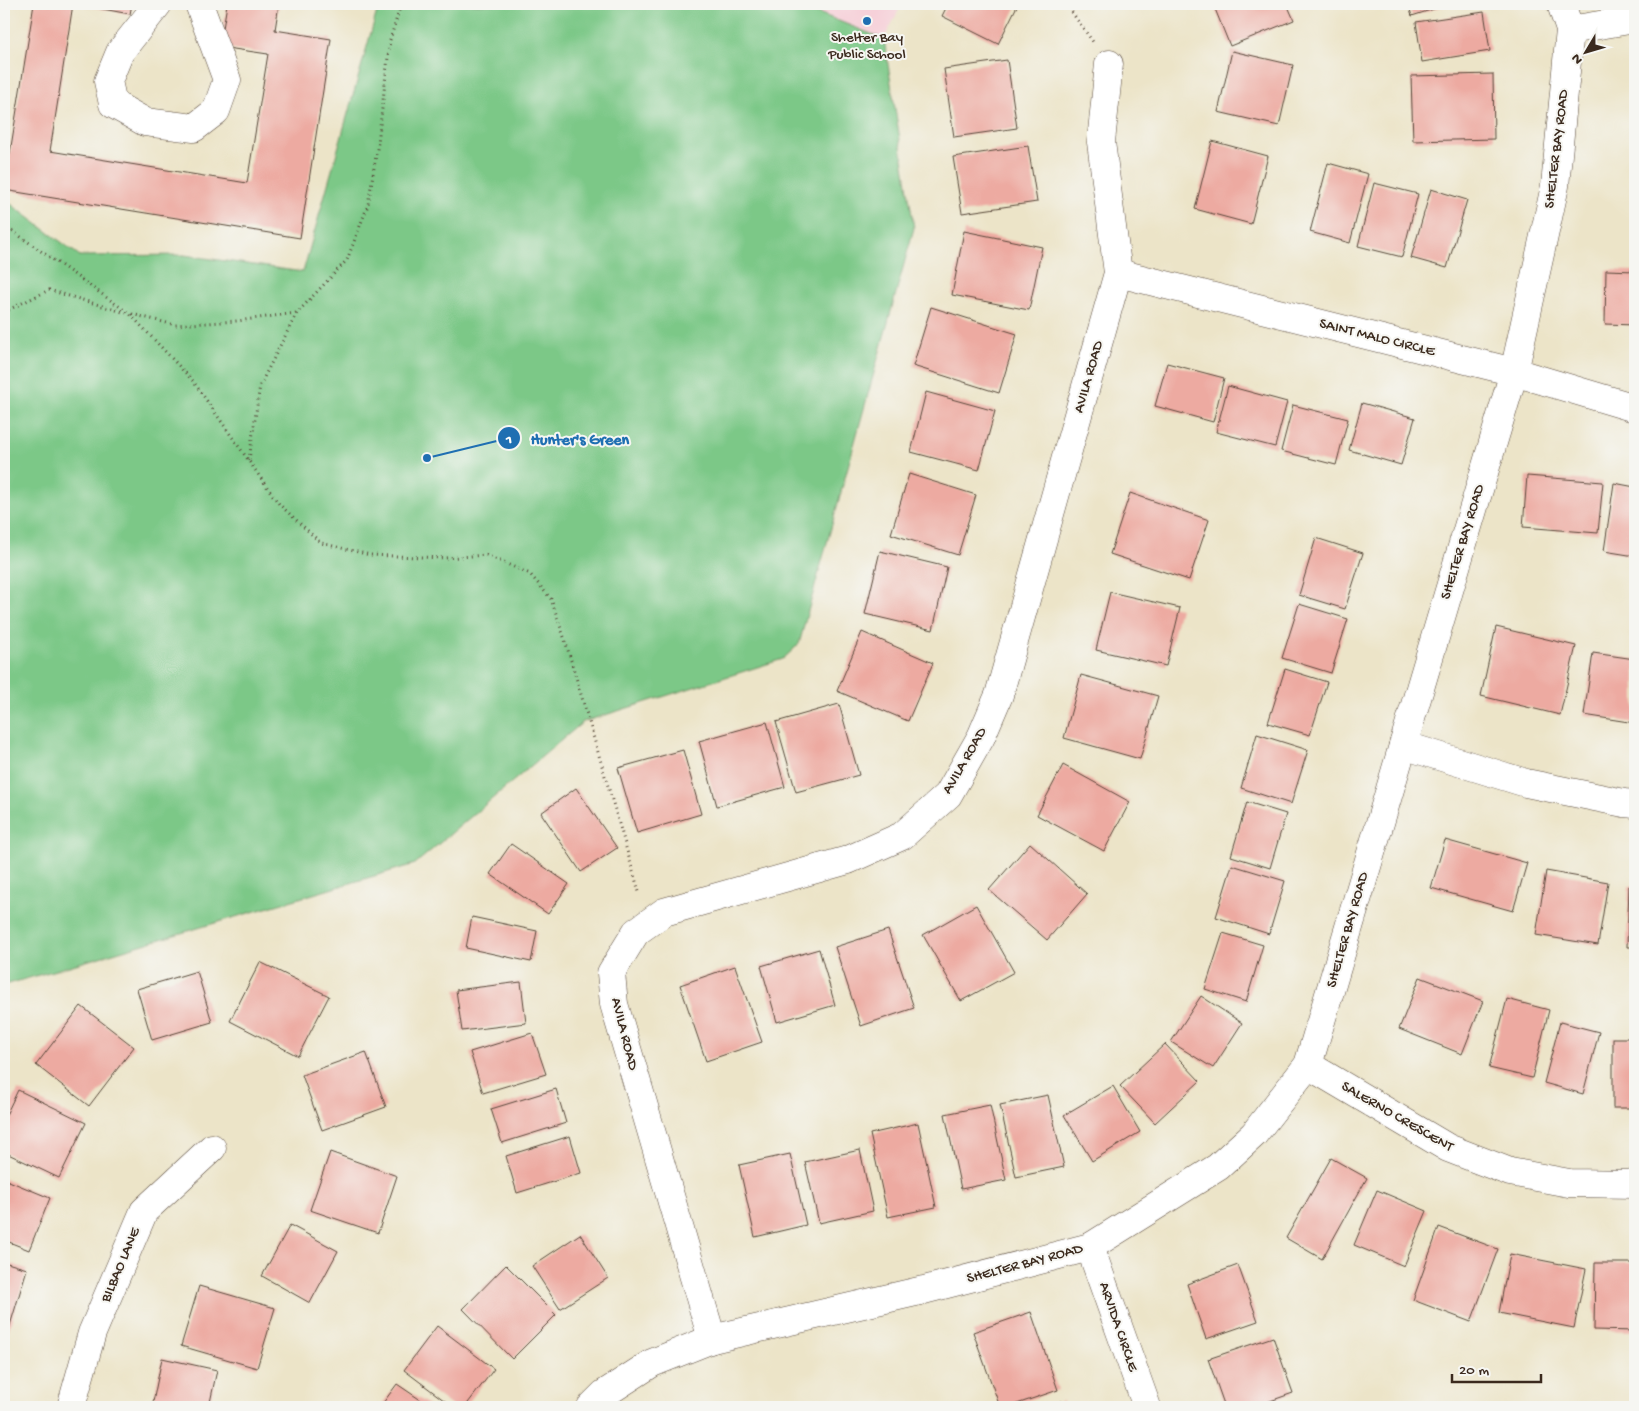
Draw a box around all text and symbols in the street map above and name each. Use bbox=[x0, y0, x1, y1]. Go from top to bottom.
marker: Shelter Bay Public School bbox=[861, 15, 873, 27]
north arrow bbox=[1562, 28, 1612, 78]
place label: Shelter Bay Public School bbox=[827, 29, 906, 64]
text: N bbox=[1568, 50, 1587, 67]
street label: SHELTER BAY ROAD bbox=[1541, 88, 1573, 209]
street label: SAINT MALO CIRCLE bbox=[1317, 315, 1437, 361]
street label: AVILA ROAD bbox=[1070, 339, 1108, 415]
callout: Hunter's Green bbox=[496, 423, 639, 454]
text: 1 bbox=[505, 431, 512, 449]
text: Hunter's Green bbox=[531, 432, 630, 451]
street label: SHELTER BAY ROAD bbox=[1437, 482, 1489, 602]
street label: AVILA ROAD bbox=[939, 724, 991, 798]
street label: SHELTER BAY ROAD bbox=[1323, 870, 1373, 990]
street label: AVILA ROAD bbox=[606, 996, 642, 1072]
street label: SALERNO CRESCENT bbox=[1338, 1078, 1457, 1157]
street label: BILBAO LANE bbox=[97, 1224, 145, 1306]
street label: SHELTER BAY ROAD bbox=[965, 1240, 1085, 1288]
street label: ARVIDA CIRCLE bbox=[1094, 1280, 1142, 1375]
scale bar bbox=[1452, 1351, 1540, 1383]
text: 20 m bbox=[1459, 1362, 1489, 1380]

